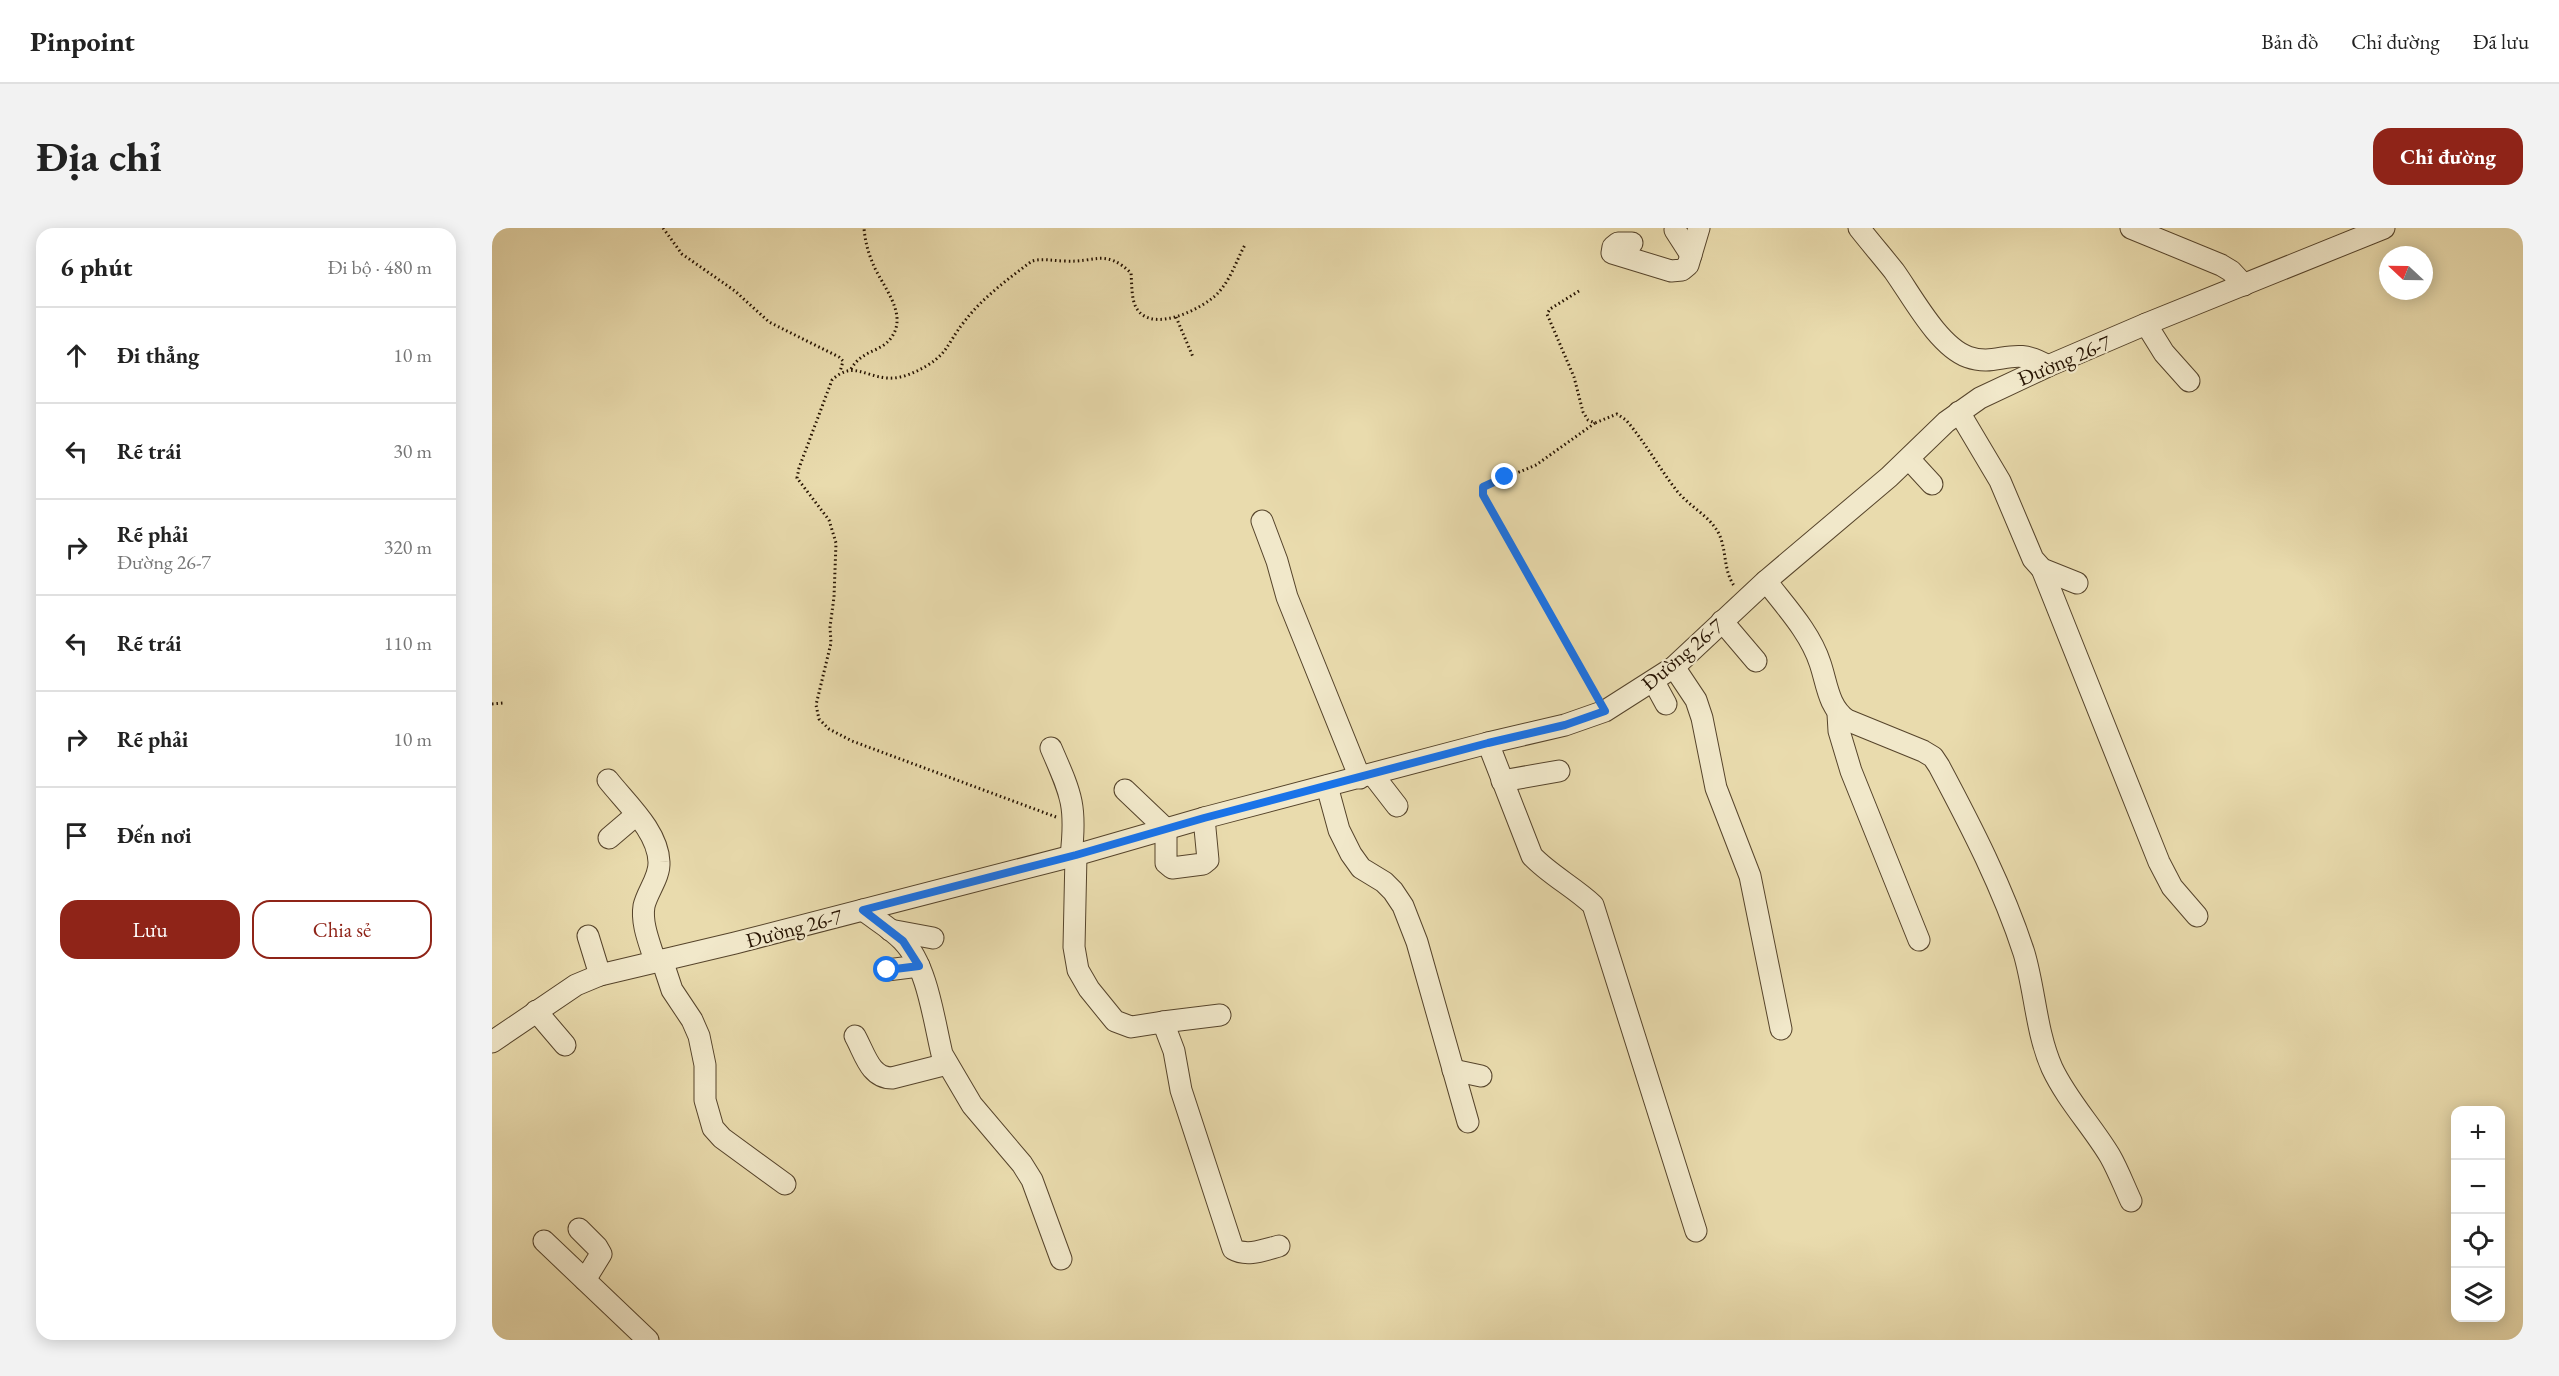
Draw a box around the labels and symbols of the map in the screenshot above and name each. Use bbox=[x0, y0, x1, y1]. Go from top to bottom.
north arrow bbox=[2379, 246, 2433, 300]
street label: Đường 26-7 bbox=[2013, 328, 2116, 392]
route end bbox=[1491, 463, 1517, 489]
street label: Đường 26-7 bbox=[1636, 611, 1729, 696]
street label: Đường 26-7 bbox=[743, 902, 846, 954]
route start bbox=[873, 956, 899, 982]

